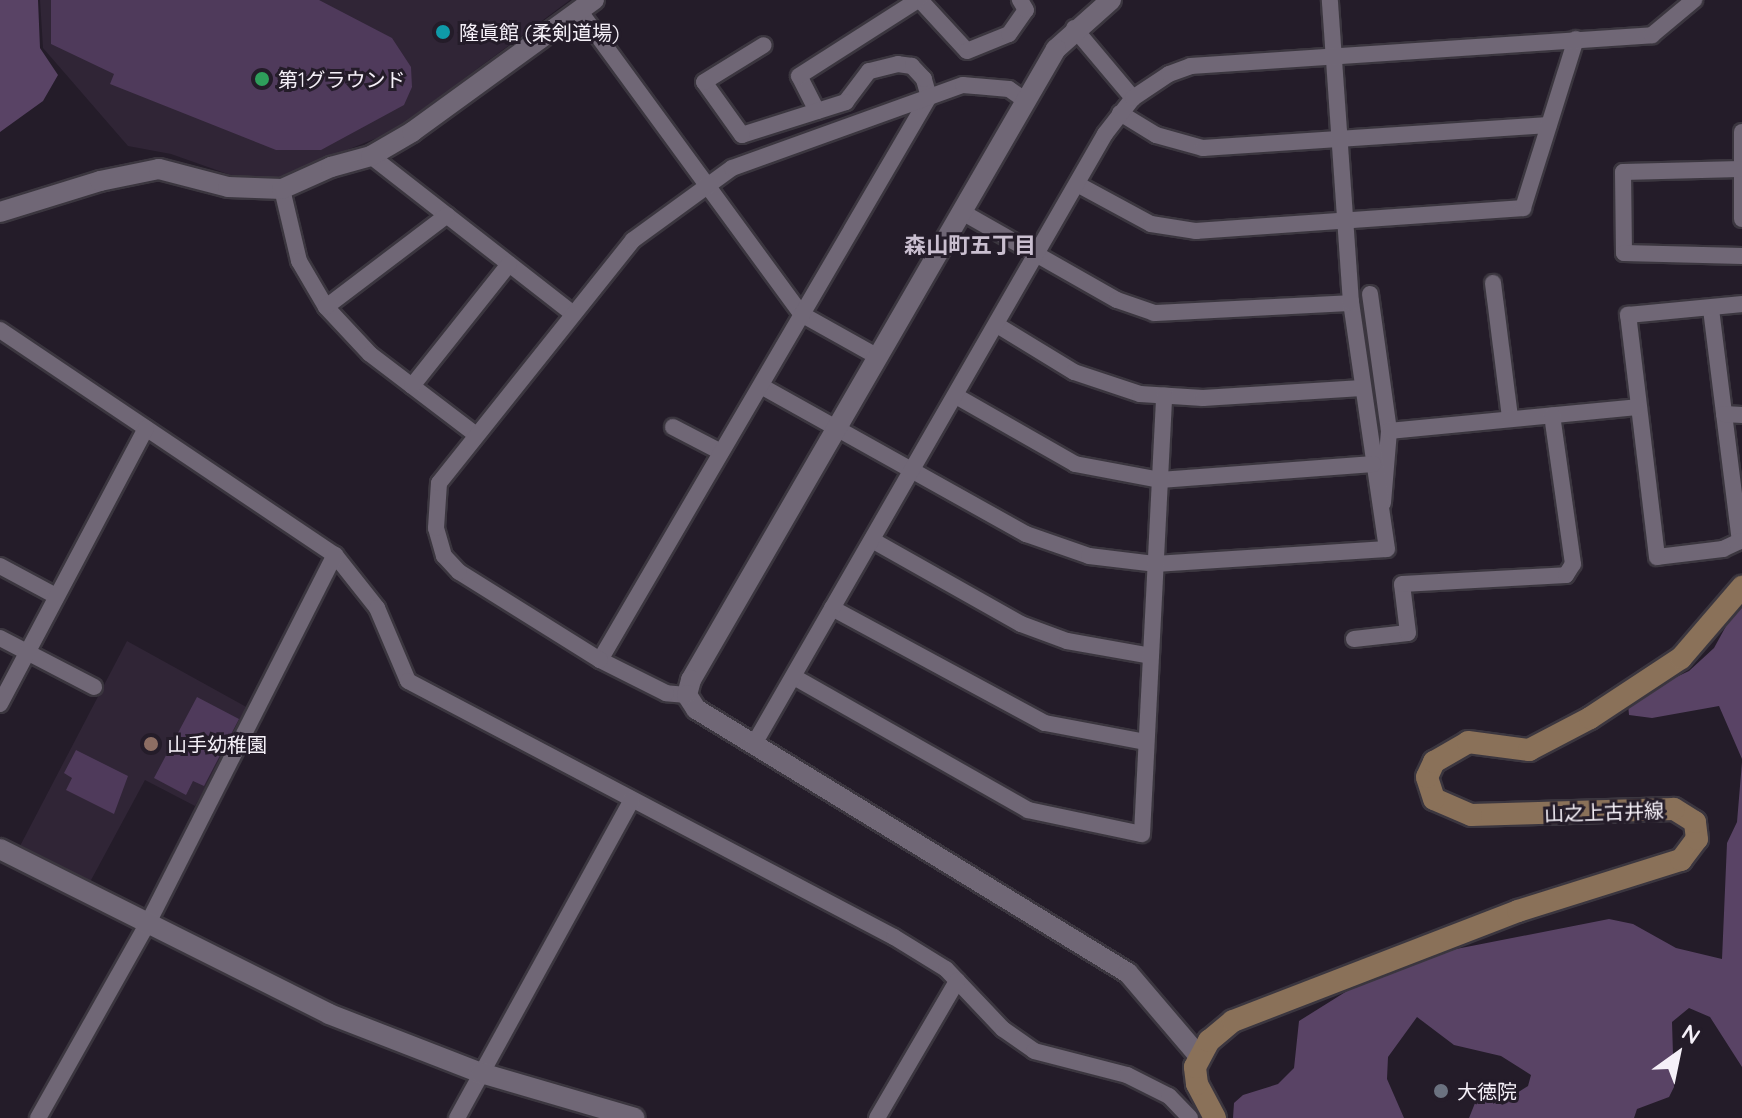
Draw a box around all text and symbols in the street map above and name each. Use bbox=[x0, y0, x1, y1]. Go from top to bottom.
place label: 隆眞館 (柔剣道場) bbox=[459, 20, 619, 44]
marker: 隆眞館 (柔剣道場) bbox=[434, 23, 452, 41]
place label: 第1グラウンド bbox=[278, 67, 405, 91]
marker: 第1グラウンド bbox=[253, 70, 271, 88]
district label: 森山町五丁目 bbox=[904, 233, 1036, 259]
place label: 山手幼稚園 bbox=[167, 732, 267, 756]
marker: 山手幼稚園 bbox=[142, 735, 160, 753]
street label: 山之上古井線 bbox=[1544, 798, 1664, 826]
north arrow bbox=[1638, 1014, 1718, 1094]
text: N bbox=[1677, 1018, 1705, 1050]
place label: 大徳院 bbox=[1457, 1079, 1517, 1103]
marker: 大徳院 bbox=[1432, 1082, 1450, 1100]

